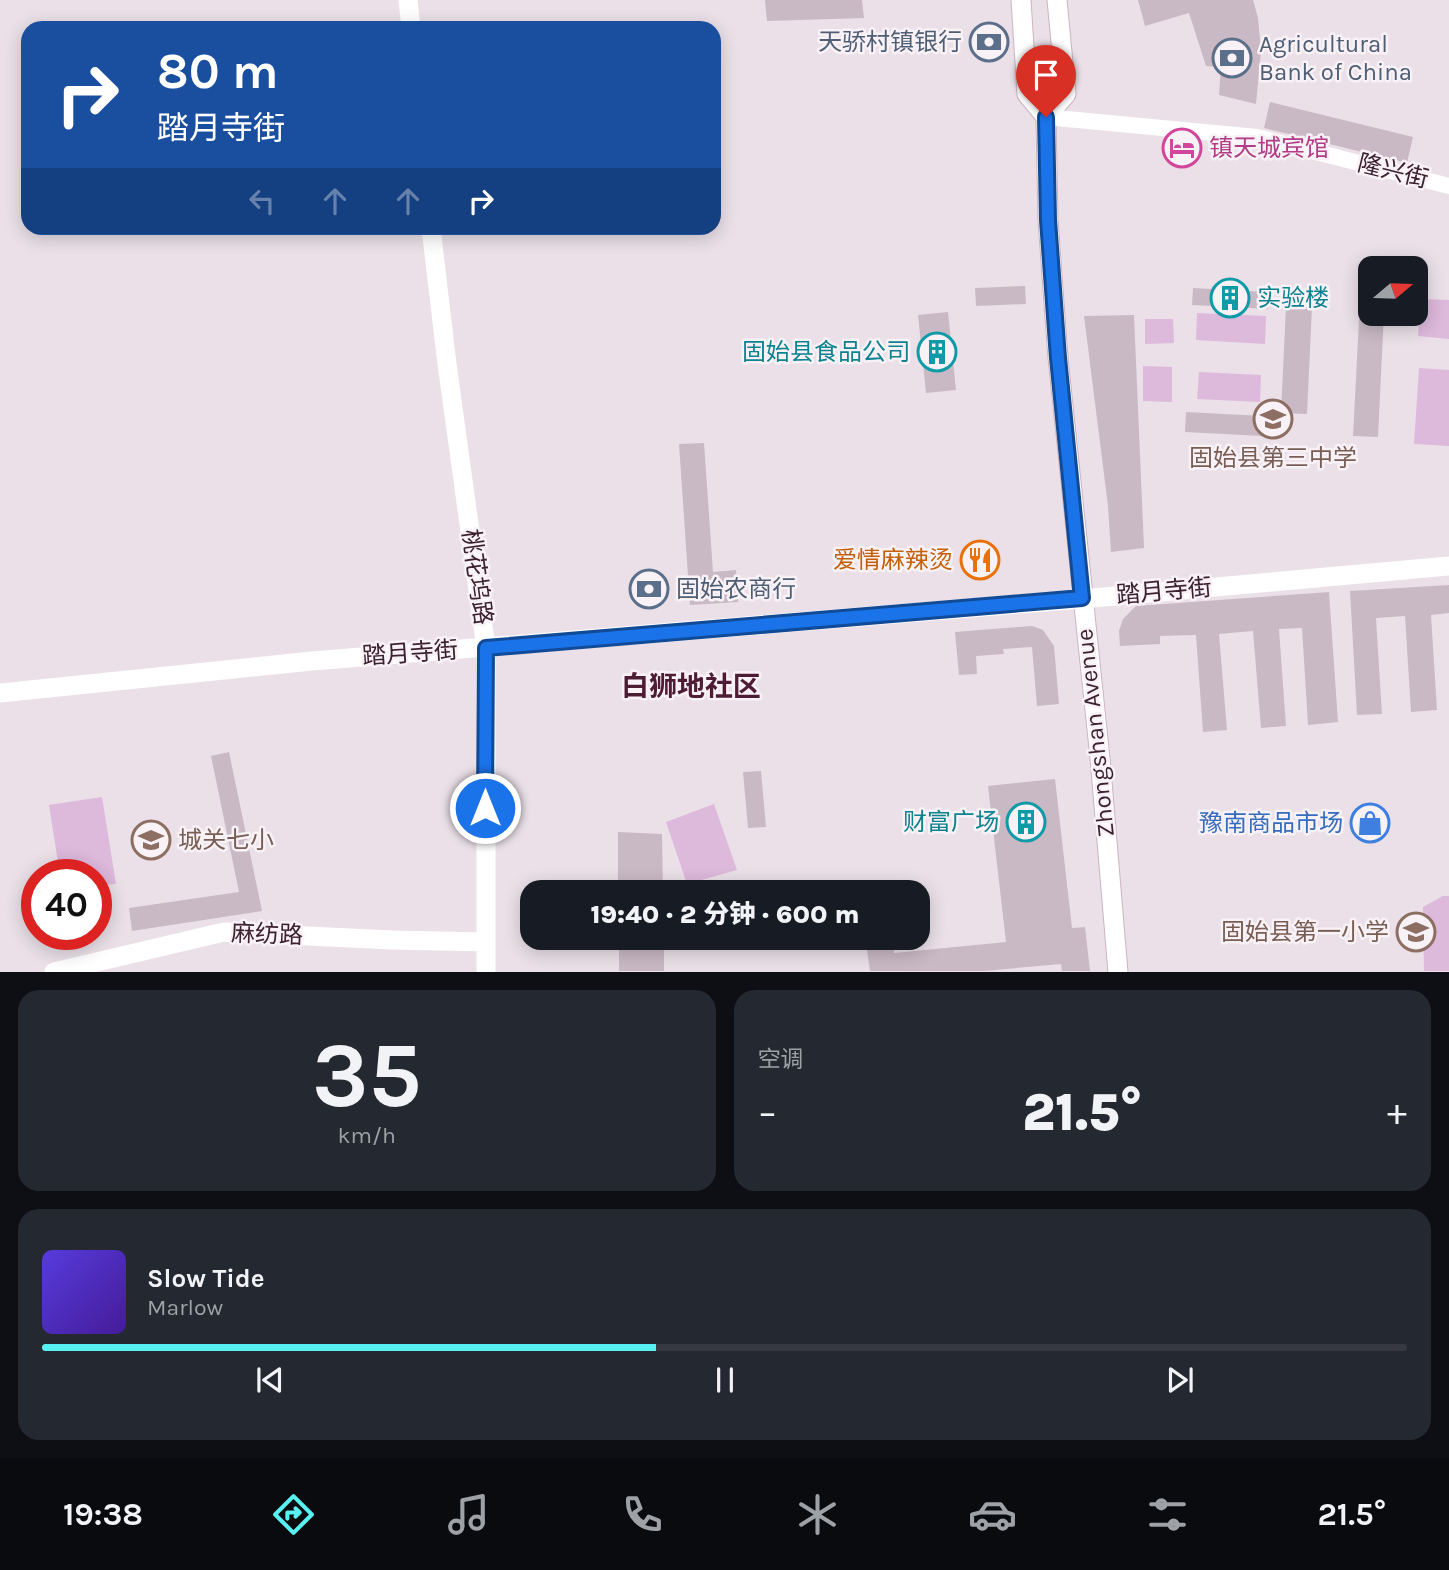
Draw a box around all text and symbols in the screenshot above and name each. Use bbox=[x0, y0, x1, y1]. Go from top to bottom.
bank icon: 天骄村镇银行 bbox=[968, 21, 1010, 63]
place label: 天骄村镇银行 bbox=[818, 28, 962, 56]
place label: Agricultural Bank of China bbox=[1259, 30, 1412, 86]
bank icon: Agricultural Bank of China bbox=[1211, 37, 1253, 79]
text: 80 m bbox=[157, 43, 279, 100]
pin bbox=[1016, 45, 1076, 117]
icon: right bbox=[42, 49, 133, 140]
icon: arrive bbox=[1027, 56, 1065, 94]
text: 踏月寺街 bbox=[157, 110, 285, 147]
hotel icon: 镇天城宾馆 bbox=[1161, 127, 1203, 169]
place label: 镇天城宾馆 bbox=[1209, 134, 1329, 162]
street label: 隆兴街 bbox=[1355, 149, 1431, 193]
icon: left bbox=[243, 182, 281, 220]
icon: ahead bbox=[316, 182, 354, 220]
icon: ahead bbox=[389, 182, 427, 220]
icon: right bbox=[462, 182, 500, 220]
north arrow bbox=[1358, 256, 1428, 326]
map controls bbox=[1358, 256, 1428, 326]
building icon: 实验楼 bbox=[1209, 277, 1251, 319]
place label: 实验楼 bbox=[1257, 284, 1329, 312]
building icon: 固始县食品公司 bbox=[916, 331, 958, 373]
place label: 固始县食品公司 bbox=[742, 338, 910, 366]
school or university icon: 固始县第三中学 bbox=[1252, 398, 1294, 440]
place label: 固始县第三中学 bbox=[1189, 444, 1357, 472]
street label: 桃花坞路 bbox=[456, 528, 498, 626]
restaurant icon: 爱情麻辣烫 bbox=[959, 539, 1001, 581]
place label: 爱情麻辣烫 bbox=[833, 546, 953, 574]
bank icon: 固始农商行 bbox=[628, 568, 670, 610]
street label: 踏月寺街 bbox=[1115, 573, 1213, 609]
place label: 固始农商行 bbox=[676, 575, 796, 603]
street label: Zhongshan Avenue bbox=[1070, 627, 1120, 839]
street label: 踏月寺街 bbox=[361, 636, 459, 670]
district label: 白狮地社区 bbox=[621, 670, 761, 703]
position arrow bbox=[448, 771, 522, 845]
building icon: 财富广场 bbox=[1005, 801, 1047, 843]
shop icon: 豫南商品市场 bbox=[1349, 802, 1391, 844]
place label: 财富广场 bbox=[903, 808, 999, 836]
place label: 豫南商品市场 bbox=[1199, 809, 1343, 837]
school or university icon: 城关七小 bbox=[130, 819, 172, 861]
place label: 城关七小 bbox=[178, 826, 274, 854]
speed limit sign: 40 bbox=[21, 859, 112, 950]
text: 19:40 · 2 分钟 · 600 m bbox=[590, 899, 860, 930]
school or university icon: 固始县第一小学 bbox=[1395, 911, 1437, 953]
place label: 固始县第一小学 bbox=[1221, 918, 1389, 946]
street label: 麻纺路 bbox=[231, 919, 303, 949]
text: 35 bbox=[312, 1023, 422, 1129]
text: 空调 bbox=[758, 1046, 804, 1073]
text: 21.5° bbox=[1022, 1082, 1142, 1143]
text: − bbox=[758, 1090, 777, 1135]
text: + bbox=[1387, 1090, 1407, 1135]
text: km/h bbox=[338, 1122, 396, 1149]
text: Slow Tide bbox=[147, 1263, 265, 1294]
text: Marlow bbox=[147, 1294, 223, 1321]
icon: previous bbox=[251, 1361, 289, 1399]
icon: pause bbox=[706, 1361, 744, 1399]
icon: next bbox=[1161, 1361, 1199, 1399]
icon: directions bbox=[269, 1490, 318, 1539]
icon: music bbox=[444, 1490, 493, 1539]
icon: phone bbox=[618, 1490, 667, 1539]
icon: climate bbox=[793, 1490, 842, 1539]
icon: car bbox=[968, 1490, 1017, 1539]
icon: filters bbox=[1143, 1490, 1192, 1539]
text: 19:38 bbox=[63, 1496, 143, 1533]
text: 21.5° bbox=[1317, 1496, 1386, 1533]

